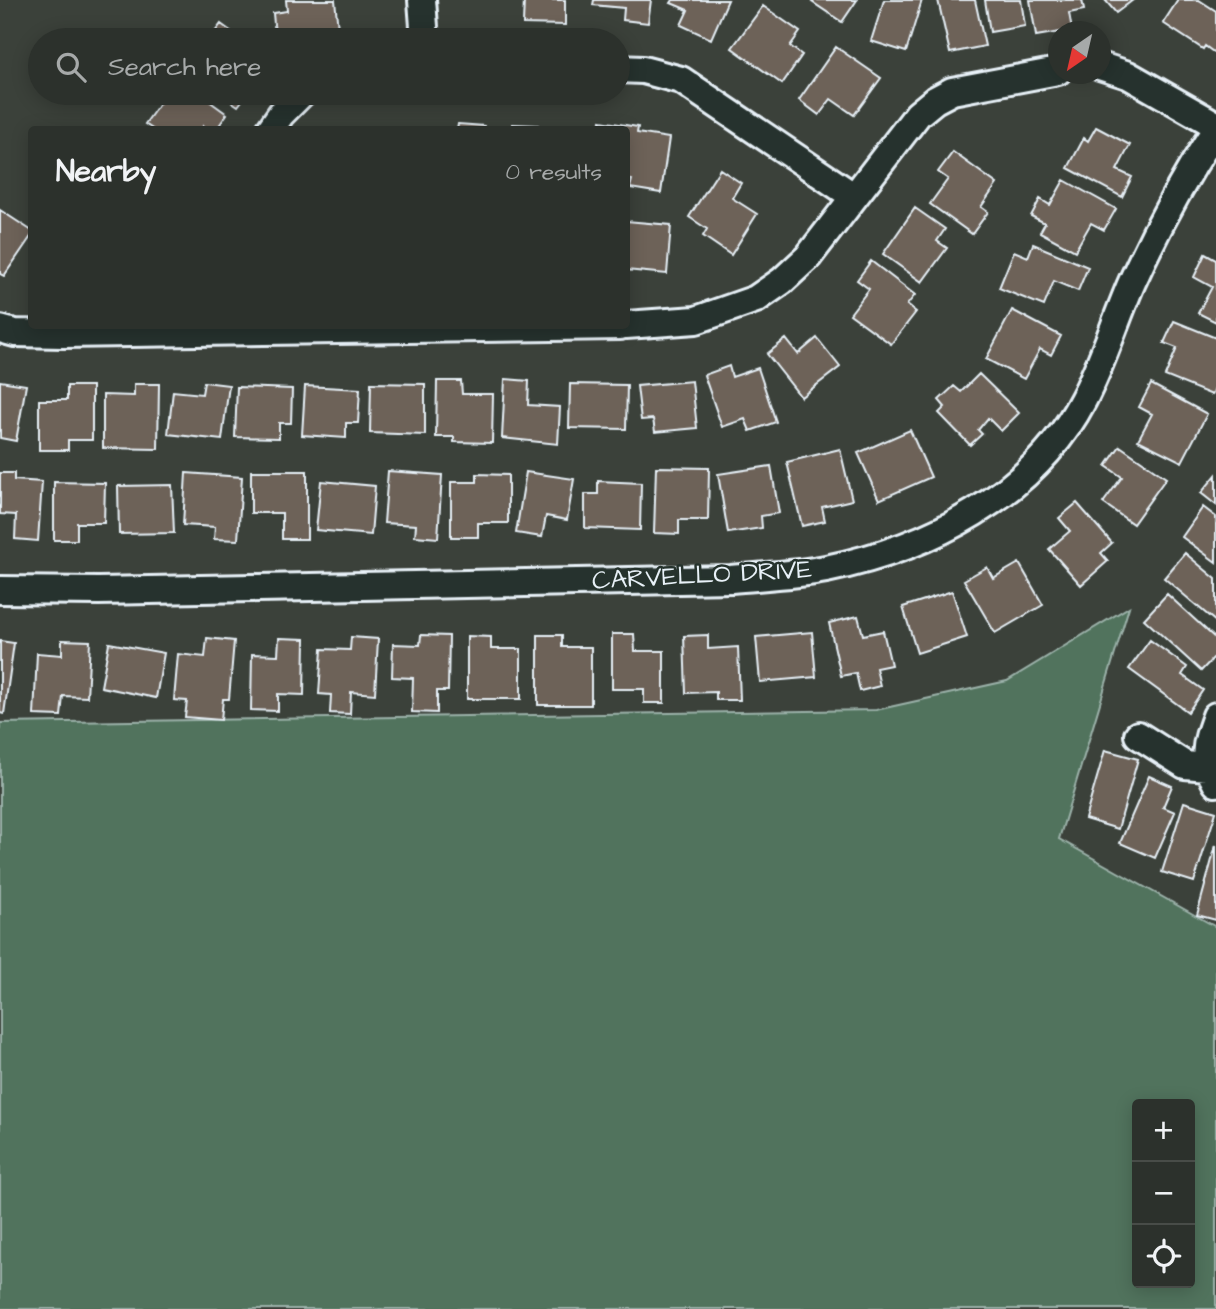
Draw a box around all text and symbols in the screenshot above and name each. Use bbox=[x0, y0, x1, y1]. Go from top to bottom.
north arrow bbox=[1048, 21, 1111, 84]
search box bbox=[28, 28, 630, 105]
icon: search bbox=[52, 48, 90, 86]
text: Search here bbox=[108, 49, 261, 85]
text: Nearby bbox=[56, 151, 156, 193]
text: 0 results bbox=[505, 156, 602, 188]
street label: CARVELLO DRIVE bbox=[591, 551, 813, 599]
map controls bbox=[1132, 1099, 1195, 1288]
button: + bbox=[1132, 1099, 1195, 1162]
button: − bbox=[1132, 1162, 1195, 1225]
button: locate bbox=[1132, 1225, 1195, 1288]

